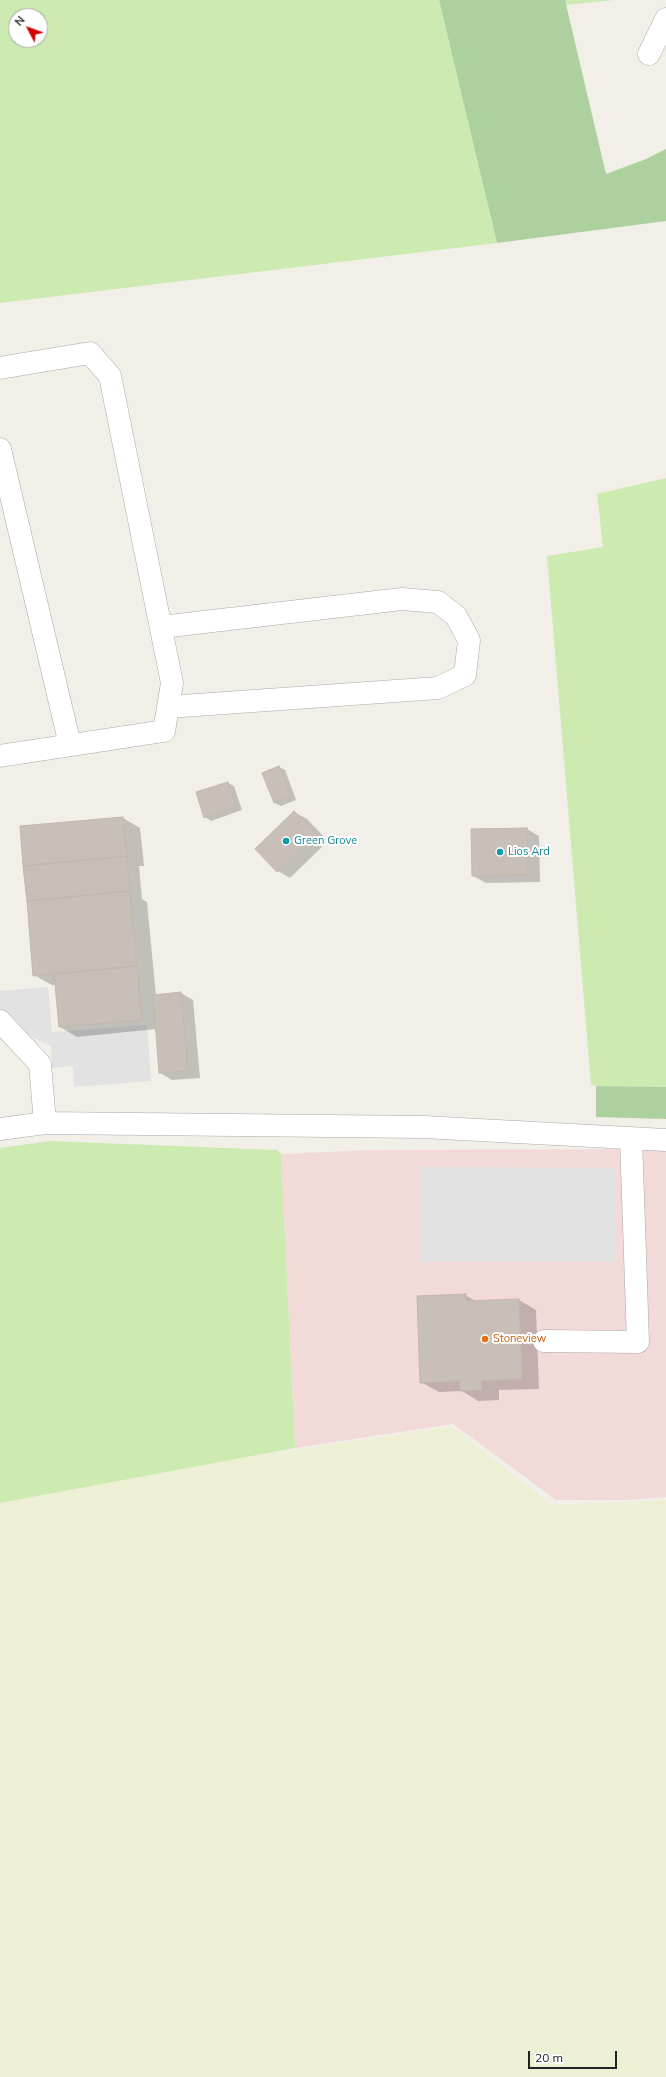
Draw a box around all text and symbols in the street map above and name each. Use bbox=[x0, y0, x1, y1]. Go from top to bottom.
north arrow bbox=[8, 8, 48, 48]
text: N bbox=[12, 13, 28, 29]
place label: Green Grove bbox=[294, 834, 357, 848]
marker: Green Grove bbox=[281, 836, 291, 846]
place label: Lios Ard bbox=[508, 845, 550, 859]
marker: Lios Ard bbox=[495, 847, 505, 857]
place label: Stoneview bbox=[493, 1332, 546, 1346]
marker: Stoneview bbox=[480, 1334, 490, 1344]
scale bar bbox=[530, 2043, 619, 2069]
text: 20 m bbox=[535, 2050, 563, 2065]

